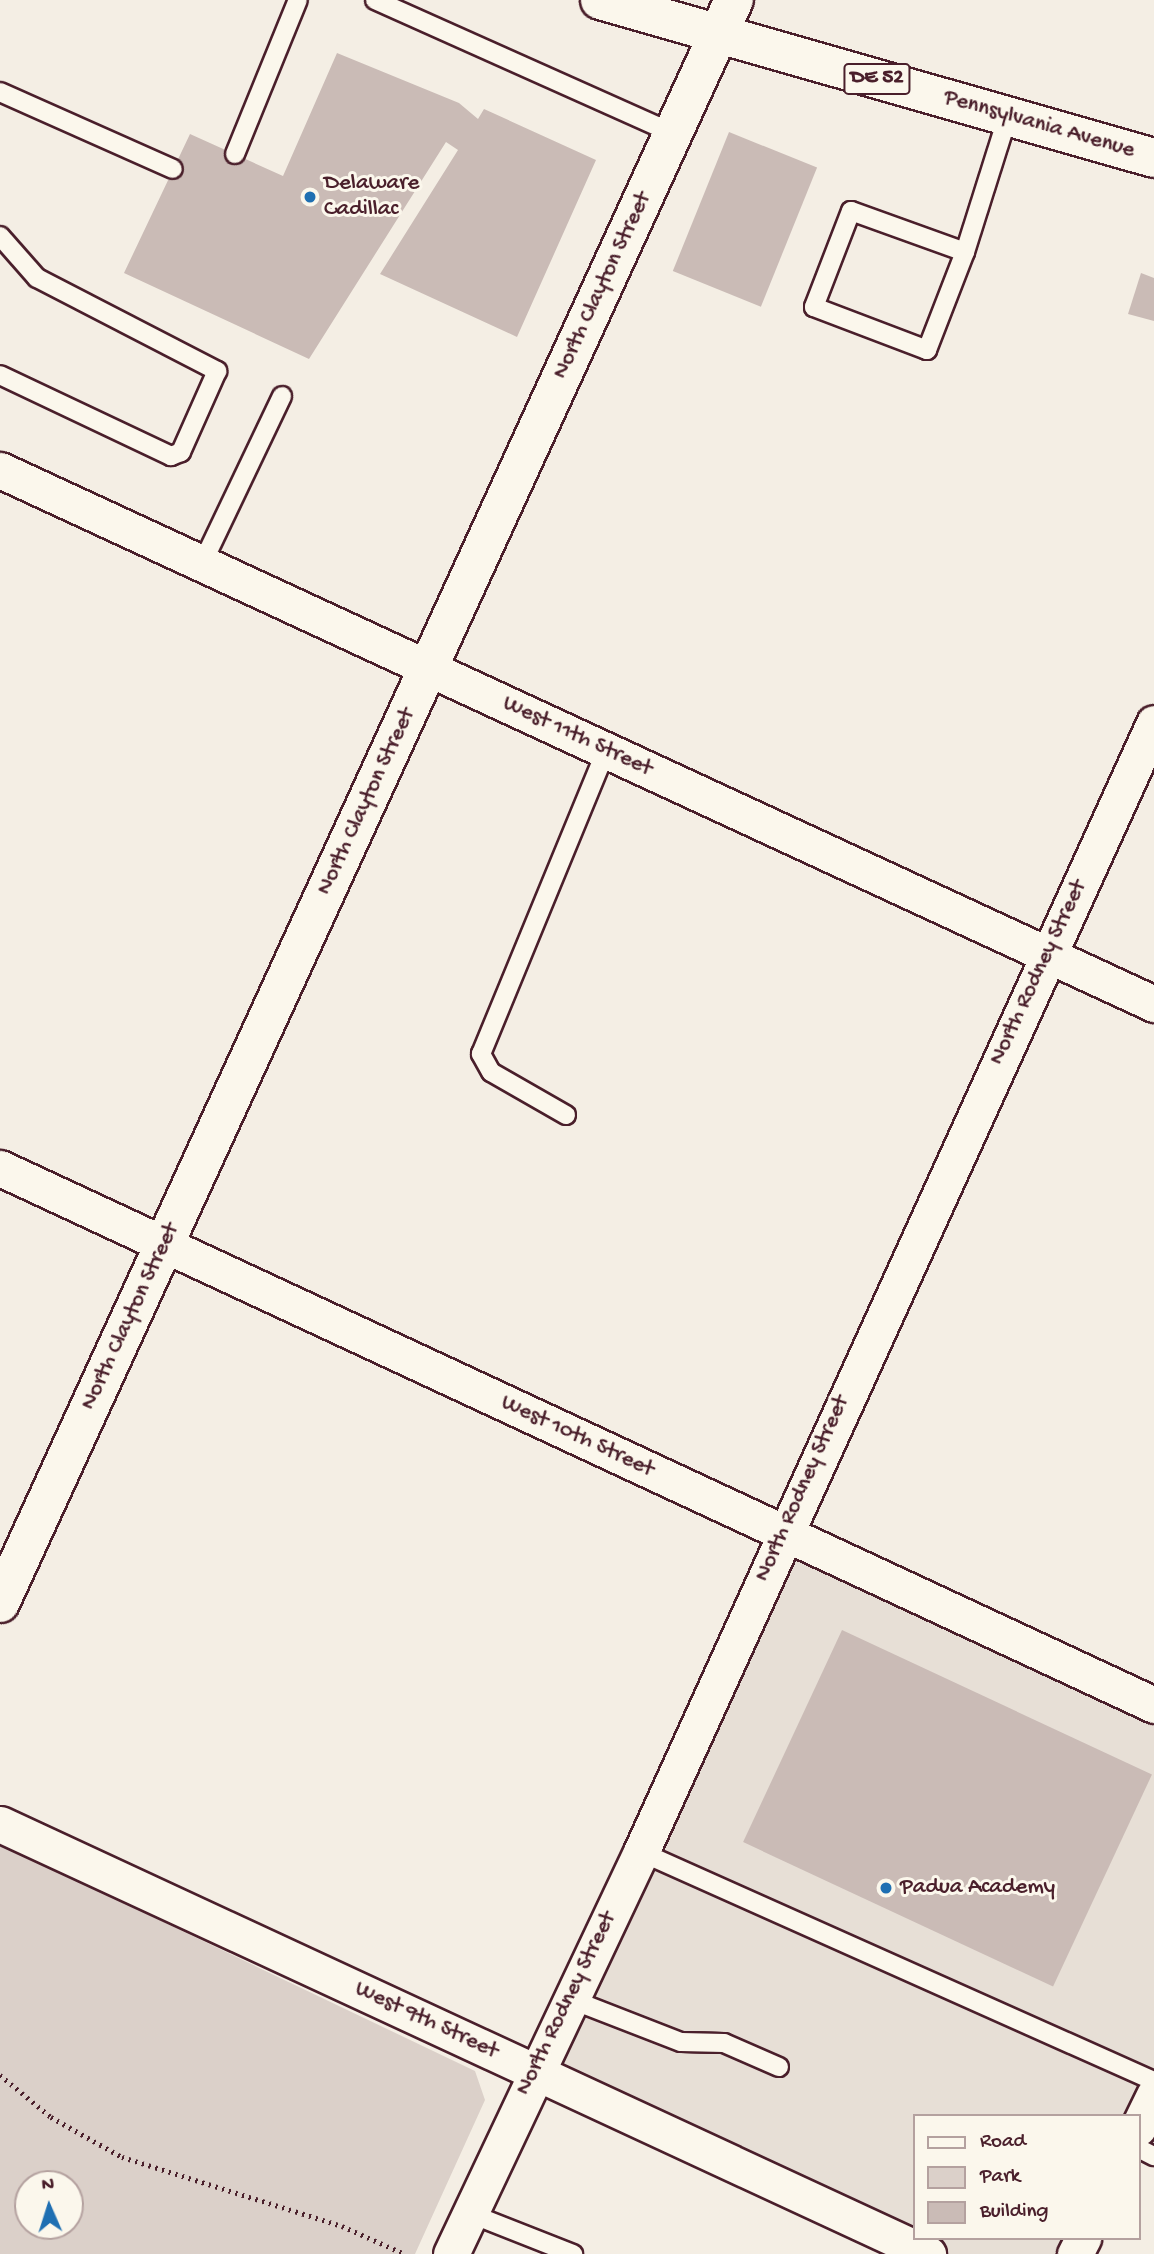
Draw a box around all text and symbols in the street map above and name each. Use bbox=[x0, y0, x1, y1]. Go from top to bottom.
road number: DE 52 bbox=[842, 62, 912, 96]
street label: Pennsylvania Avenue bbox=[940, 85, 1138, 165]
place label: Delaware Cadillac bbox=[324, 170, 419, 224]
street label: North Clayton Street bbox=[548, 188, 658, 384]
marker: Delaware Cadillac bbox=[302, 189, 318, 205]
street label: West 11th Street bbox=[498, 690, 656, 784]
street label: North Clayton Street bbox=[312, 704, 422, 900]
street label: North Rodney Street bbox=[984, 876, 1094, 1070]
street label: North Clayton Street bbox=[76, 1219, 186, 1415]
street label: West 10th Street bbox=[496, 1390, 658, 1484]
street label: North Rodney Street bbox=[750, 1392, 856, 1586]
place label: Padua Academy bbox=[900, 1874, 1055, 1902]
marker: Padua Academy bbox=[878, 1880, 894, 1896]
street label: North Rodney Street bbox=[511, 1908, 623, 2100]
street label: West 9th Street bbox=[350, 1976, 502, 2066]
legend bbox=[912, 2114, 1140, 2240]
text: Road bbox=[980, 2130, 1026, 2155]
text: Park bbox=[980, 2165, 1020, 2190]
north arrow bbox=[14, 2170, 84, 2240]
text: N bbox=[41, 2174, 55, 2197]
text: Building bbox=[980, 2200, 1049, 2225]

